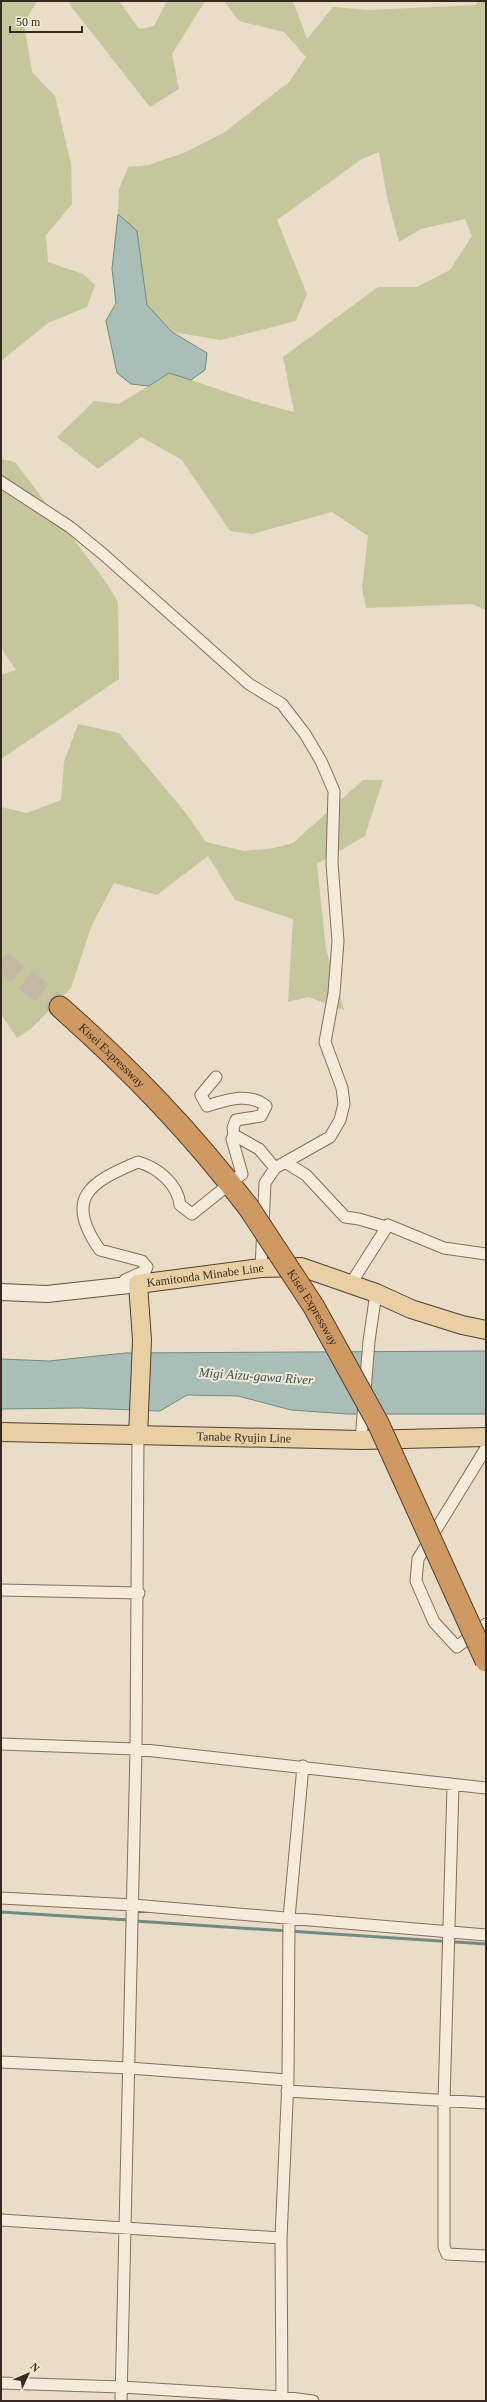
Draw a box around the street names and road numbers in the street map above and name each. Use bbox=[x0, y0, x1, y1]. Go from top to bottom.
street label: Kisei Expressway bbox=[76, 1020, 148, 1090]
street label: Kamitonda Minabe Line bbox=[146, 1261, 264, 1290]
street label: Kisei Expressway bbox=[284, 1267, 341, 1348]
street label: Tanabe Ryujin Line bbox=[196, 1429, 291, 1445]

